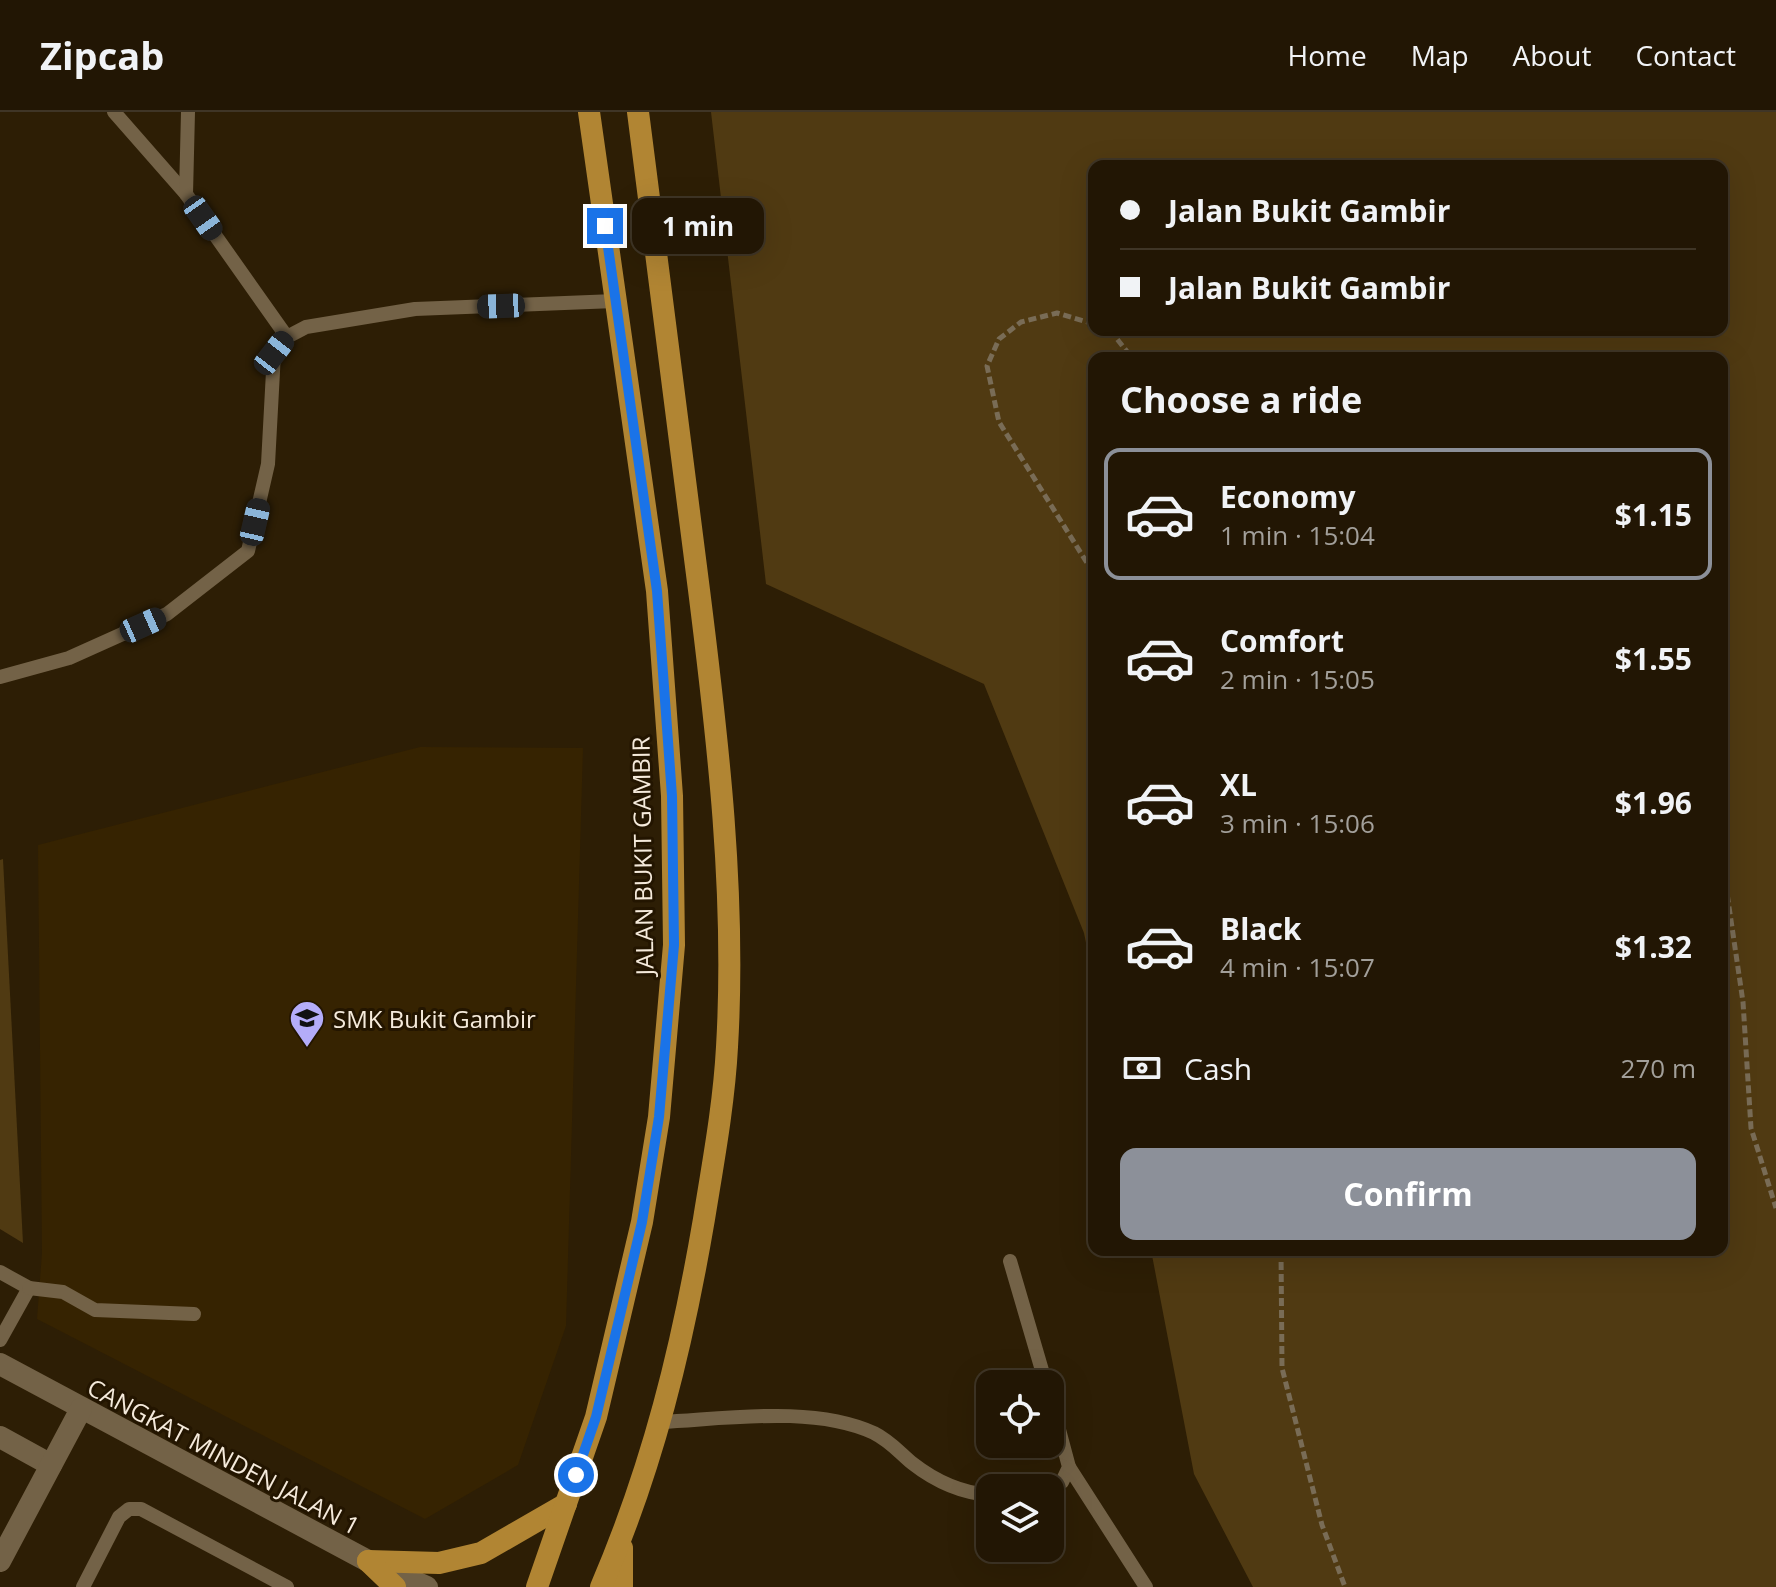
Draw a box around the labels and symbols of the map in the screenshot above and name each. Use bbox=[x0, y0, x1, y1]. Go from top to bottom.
car bbox=[179, 191, 227, 245]
callout: 1 min bbox=[633, 198, 765, 254]
route end bbox=[587, 208, 623, 244]
car bbox=[477, 293, 525, 319]
car bbox=[250, 327, 298, 379]
car bbox=[238, 496, 272, 548]
car bbox=[116, 604, 170, 646]
street label: JALAN BUKIT GAMBIR bbox=[623, 736, 661, 978]
school or university icon: SMK Bukit Gambir bbox=[288, 999, 326, 1049]
place label: SMK Bukit Gambir bbox=[333, 1002, 536, 1035]
street label: CANGKAT MINDEN JALAN 1 bbox=[82, 1370, 366, 1542]
route start bbox=[558, 1457, 594, 1493]

